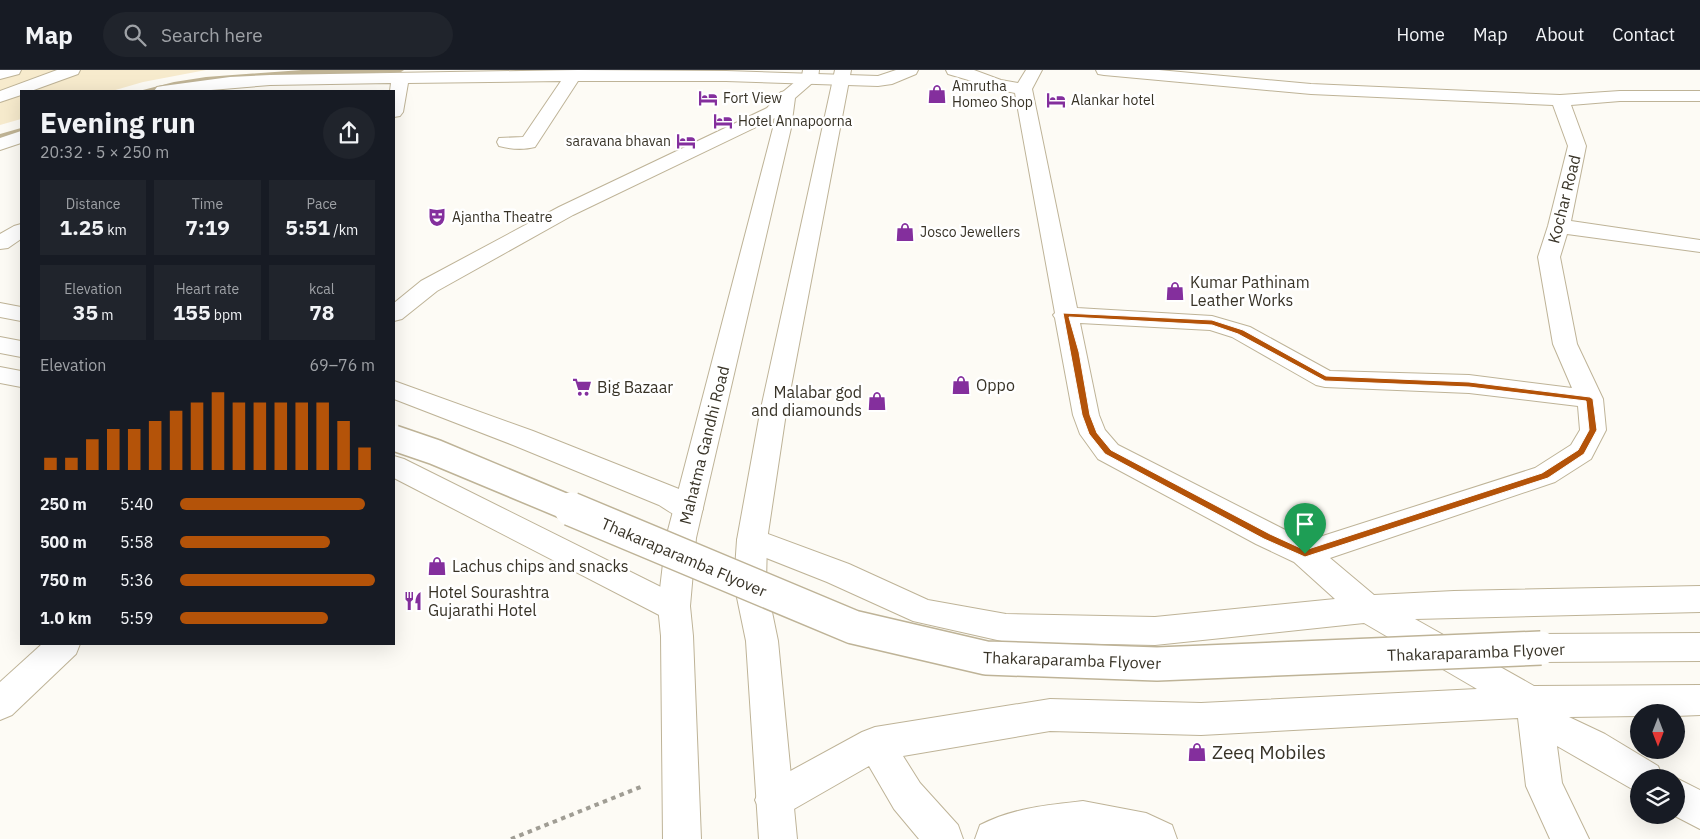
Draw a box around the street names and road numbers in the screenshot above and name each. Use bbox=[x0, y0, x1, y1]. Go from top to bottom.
street label: Kochar Road bbox=[1543, 153, 1585, 245]
street label: Mahatma Gandhi Road bbox=[675, 364, 733, 526]
street label: Thakaraparamba Flyover bbox=[598, 513, 770, 601]
street label: Thakaraparamba Flyover bbox=[1387, 639, 1565, 665]
street label: Thakaraparamba Flyover bbox=[983, 647, 1161, 673]

